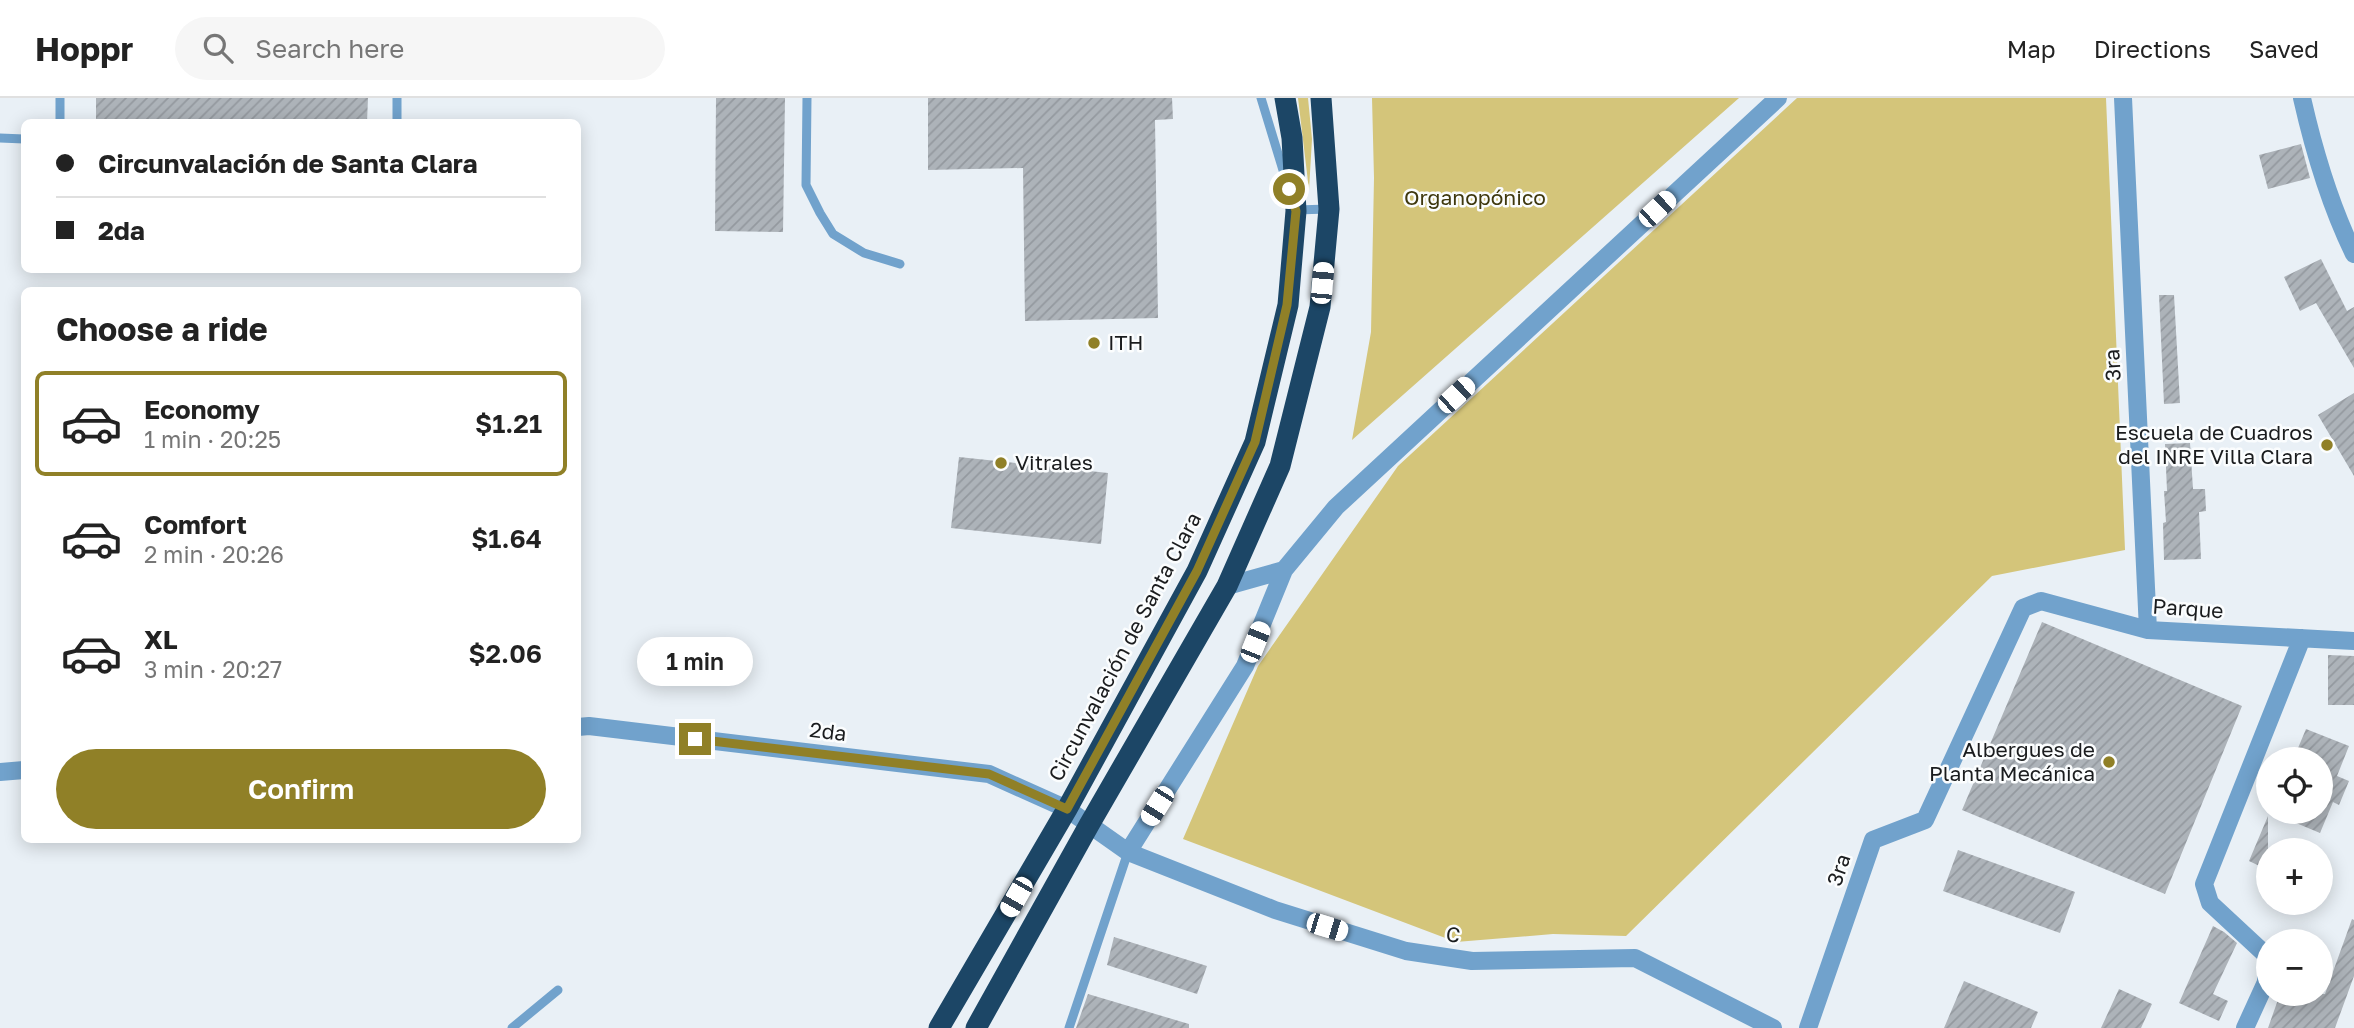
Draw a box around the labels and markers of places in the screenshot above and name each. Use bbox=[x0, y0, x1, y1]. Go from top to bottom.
place label: ITH bbox=[1108, 329, 1144, 355]
marker: ITH bbox=[1086, 335, 1102, 351]
place label: Escuela de Cuadros del INRE Villa Clara bbox=[2115, 419, 2313, 469]
marker: Escuela de Cuadros del INRE Villa Clara bbox=[2319, 437, 2335, 453]
place label: Vitrales bbox=[1015, 449, 1093, 475]
marker: Vitrales bbox=[993, 455, 1009, 471]
place label: Albergues de Planta Mecánica bbox=[1929, 736, 2095, 786]
marker: Albergues de Planta Mecánica bbox=[2101, 754, 2117, 770]

